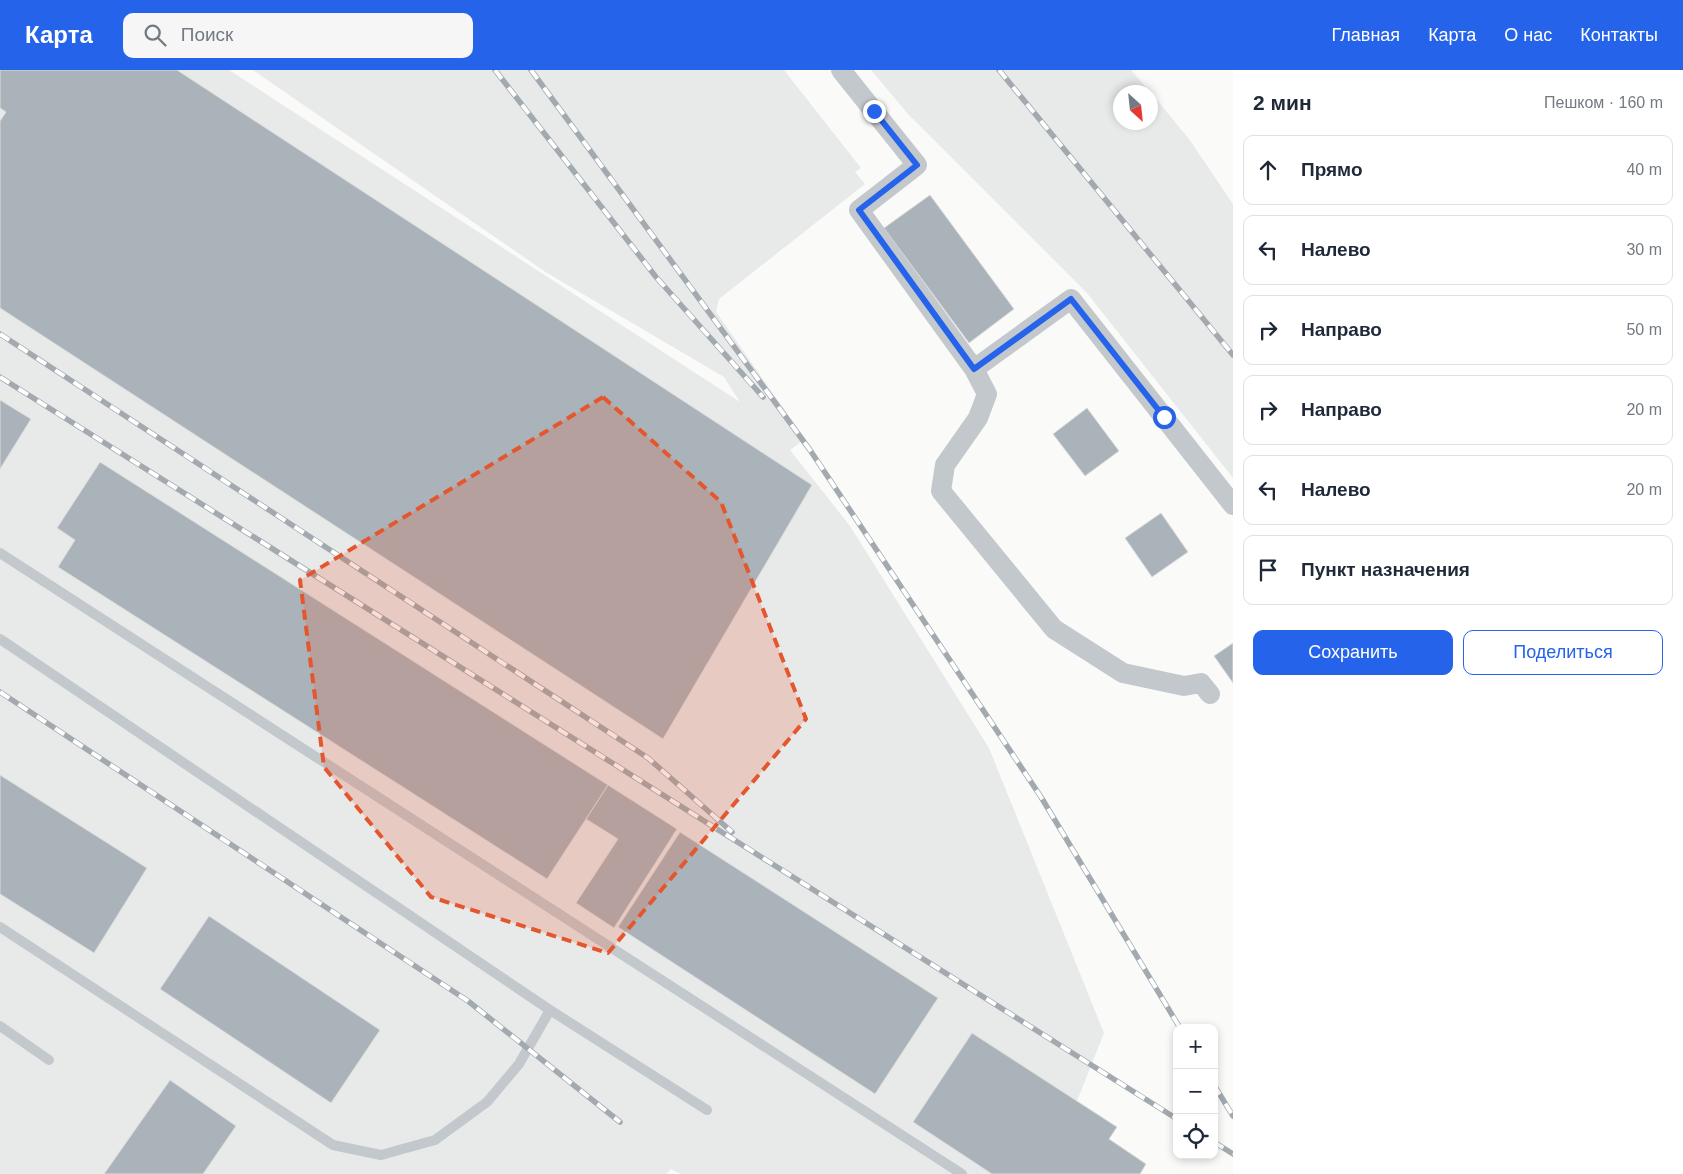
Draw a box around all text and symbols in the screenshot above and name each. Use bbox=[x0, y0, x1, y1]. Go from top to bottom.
search box bbox=[123, 13, 473, 58]
text: Карта bbox=[25, 21, 93, 48]
icon: search bbox=[141, 21, 169, 49]
text: Поиск bbox=[181, 24, 233, 45]
text: Главная bbox=[1332, 25, 1400, 45]
text: Карта bbox=[1428, 25, 1476, 45]
text: О нас bbox=[1504, 25, 1552, 45]
text: Контакты bbox=[1580, 25, 1658, 45]
north arrow bbox=[1113, 85, 1158, 130]
text: 2 мин bbox=[1253, 91, 1312, 114]
text: Пешком · 160 m bbox=[1544, 94, 1663, 111]
route end bbox=[863, 100, 886, 123]
icon: ahead bbox=[1254, 156, 1282, 184]
text: Прямо bbox=[1301, 159, 1363, 180]
text: 40 m bbox=[1626, 161, 1662, 178]
icon: left bbox=[1254, 236, 1282, 264]
text: Налево bbox=[1301, 239, 1371, 260]
text: 30 m bbox=[1626, 241, 1662, 258]
icon: right bbox=[1254, 316, 1282, 344]
text: Направо bbox=[1301, 319, 1382, 340]
text: 50 m bbox=[1626, 321, 1662, 338]
icon: right bbox=[1254, 396, 1282, 424]
text: Направо bbox=[1301, 399, 1382, 420]
text: 20 m bbox=[1626, 401, 1662, 418]
route start bbox=[1153, 406, 1176, 429]
icon: left bbox=[1254, 476, 1282, 504]
text: Налево bbox=[1301, 479, 1371, 500]
text: 20 m bbox=[1626, 481, 1662, 498]
icon: arrive bbox=[1254, 556, 1282, 584]
text: Пункт назначения bbox=[1301, 559, 1470, 580]
button: Сохранить bbox=[1253, 630, 1453, 675]
button: Поделиться bbox=[1463, 630, 1663, 675]
map controls bbox=[1173, 1024, 1218, 1159]
button: + bbox=[1173, 1024, 1218, 1069]
button: − bbox=[1173, 1069, 1218, 1114]
button: locate bbox=[1173, 1114, 1218, 1159]

